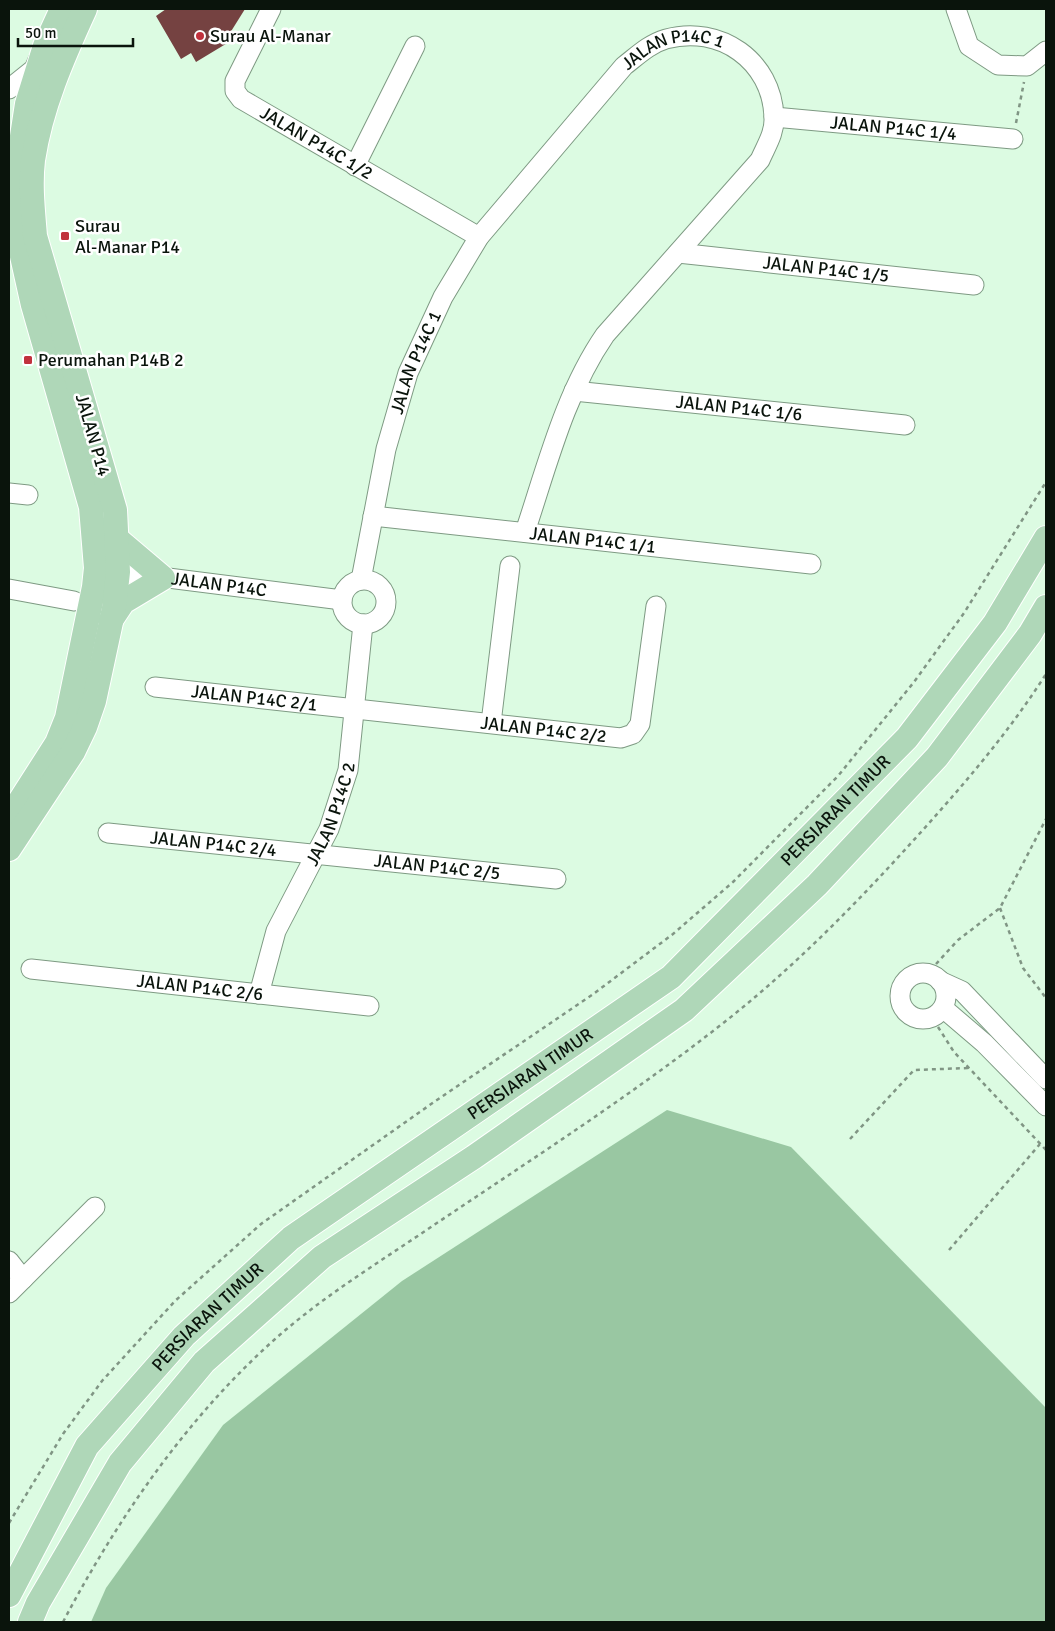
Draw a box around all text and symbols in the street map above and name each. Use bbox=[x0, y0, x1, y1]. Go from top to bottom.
scale bar bbox=[18, 15, 132, 47]
text: 50 m bbox=[25, 24, 56, 42]
place label: Surau Al-Manar bbox=[210, 25, 331, 47]
street label: JALAN P14C 1 bbox=[617, 25, 728, 75]
marker: Surau Al-Manar bbox=[194, 30, 206, 42]
street label: JALAN P14C 1/2 bbox=[256, 102, 377, 184]
street label: JALAN P14C 1/4 bbox=[829, 111, 958, 145]
place label: Surau Al-Manar P14 bbox=[75, 215, 180, 258]
marker: Surau Al-Manar P14 bbox=[59, 230, 71, 242]
street label: JALAN P14C 1/5 bbox=[762, 251, 890, 287]
street label: JALAN P14C 1 bbox=[386, 307, 446, 417]
place label: Perumahan P14B 2 bbox=[38, 349, 184, 371]
marker: Perumahan P14B 2 bbox=[22, 354, 34, 366]
street label: JALAN P14 bbox=[71, 391, 115, 479]
street label: JALAN P14C 1/6 bbox=[675, 391, 803, 425]
street label: JALAN P14C 1/1 bbox=[528, 522, 657, 558]
street label: JALAN P14C bbox=[170, 568, 268, 601]
street label: JALAN P14C 2/1 bbox=[190, 680, 319, 716]
street label: JALAN P14C 2/2 bbox=[479, 712, 608, 747]
street label: PERSIARAN TIMUR bbox=[776, 750, 895, 871]
street label: JALAN P14C 2 bbox=[301, 761, 360, 870]
street label: JALAN P14C 2/4 bbox=[149, 826, 278, 861]
street label: JALAN P14C 2/5 bbox=[373, 849, 501, 884]
street label: JALAN P14C 2/6 bbox=[136, 970, 264, 1005]
street label: PERSIARAN TIMUR bbox=[463, 1023, 597, 1124]
street label: PERSIARAN TIMUR bbox=[147, 1258, 268, 1376]

